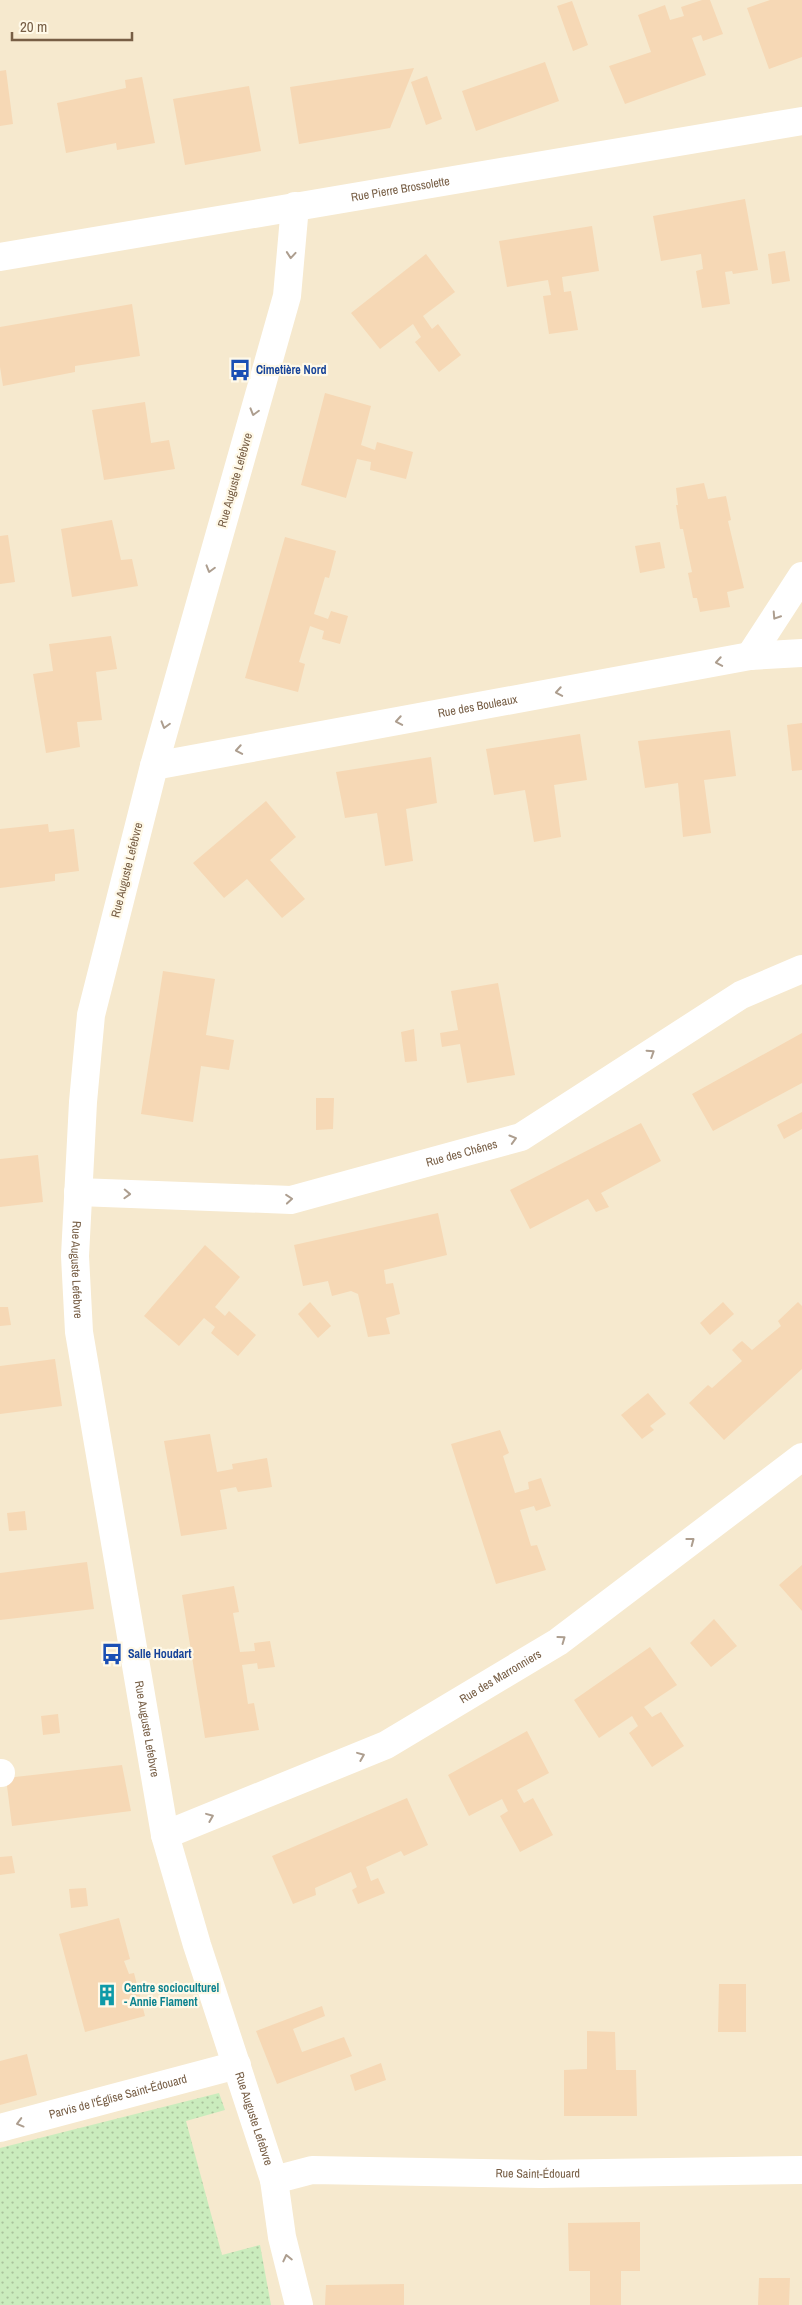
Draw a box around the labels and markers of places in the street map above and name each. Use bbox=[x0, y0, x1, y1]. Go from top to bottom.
bus stop icon: Cimetière Nord bbox=[227, 357, 253, 383]
place label: Cimetière Nord bbox=[256, 362, 327, 378]
bus stop icon: Salle Houdart bbox=[99, 1641, 125, 1667]
place label: Salle Houdart bbox=[128, 1646, 192, 1662]
place label: Centre socioculturel - Annie Flament bbox=[124, 1980, 219, 2010]
building icon: Centre socioculturel - Annie Flament bbox=[94, 1982, 120, 2008]

